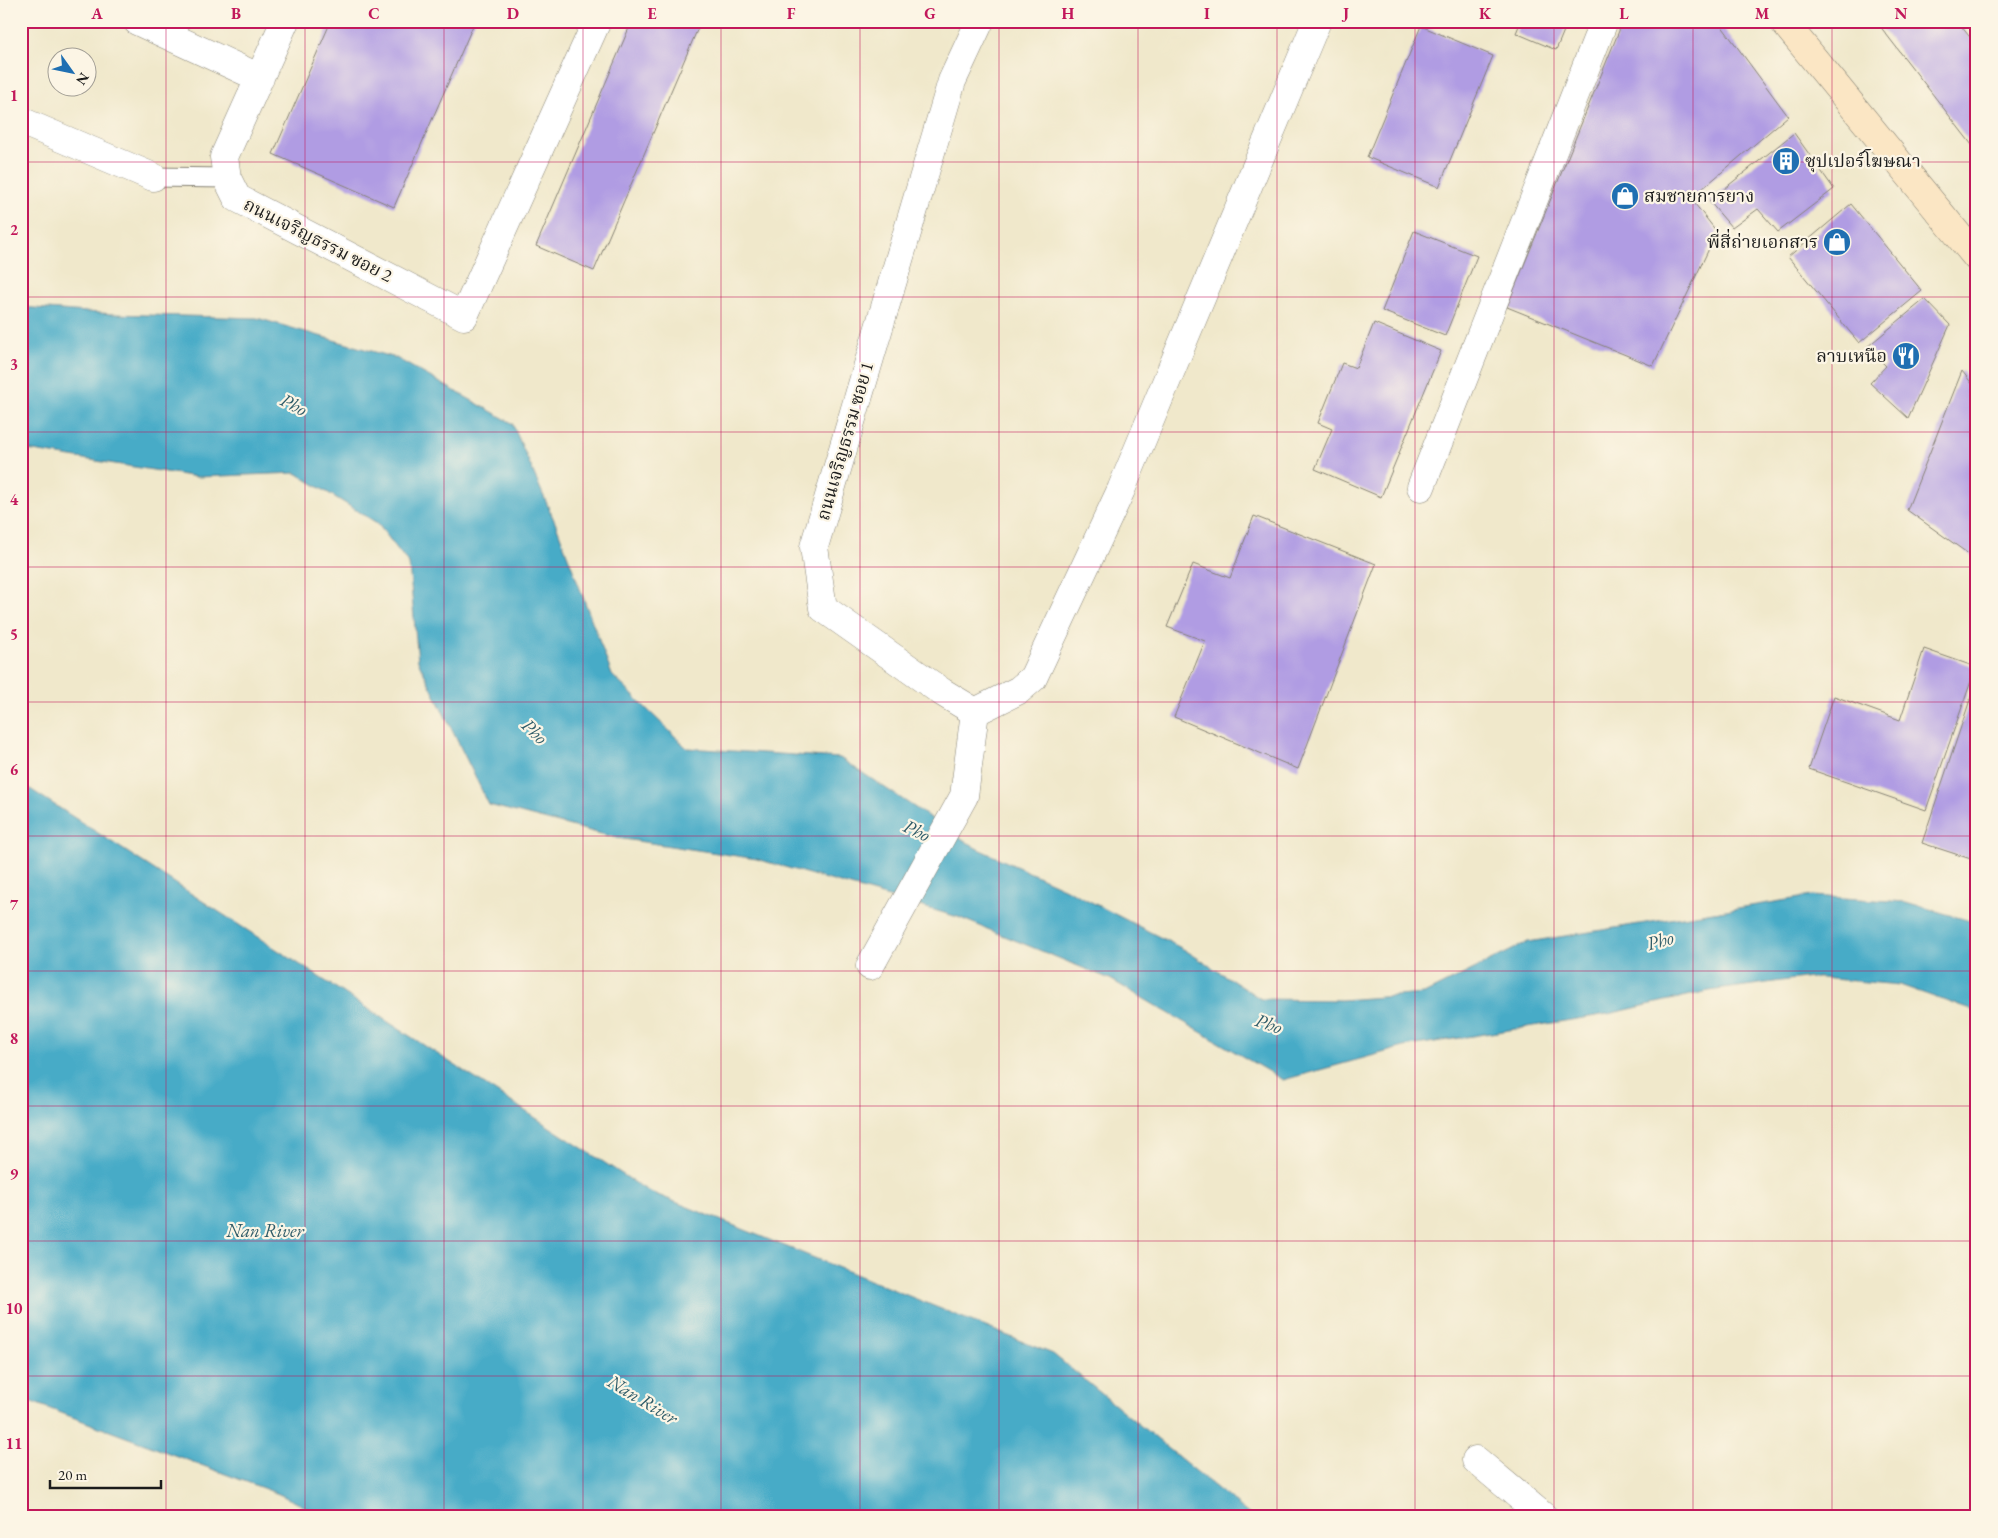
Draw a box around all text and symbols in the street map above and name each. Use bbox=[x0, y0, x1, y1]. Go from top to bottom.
text: A bbox=[90, 3, 103, 24]
text: B bbox=[231, 3, 241, 24]
text: C bbox=[368, 3, 380, 24]
text: D bbox=[507, 3, 519, 24]
text: E bbox=[647, 3, 657, 24]
text: F bbox=[787, 3, 796, 24]
text: G bbox=[924, 3, 936, 24]
text: H bbox=[1062, 3, 1075, 24]
text: I bbox=[1204, 3, 1210, 24]
text: J bbox=[1341, 3, 1349, 24]
text: K bbox=[1479, 3, 1492, 24]
text: L bbox=[1619, 3, 1629, 24]
text: M bbox=[1755, 3, 1770, 24]
text: N bbox=[1895, 3, 1908, 24]
north arrow bbox=[48, 48, 98, 98]
text: N bbox=[72, 69, 94, 89]
text: 1 bbox=[10, 85, 18, 106]
building icon: ซุปเปอร์โฆษณา bbox=[1771, 146, 1801, 176]
place label: ซุปเปอร์โฆษณา bbox=[1805, 148, 1921, 173]
shop icon: สมชายการยาง bbox=[1610, 181, 1640, 211]
place label: สมชายการยาง bbox=[1644, 184, 1754, 207]
street label: ถนนเจริญธรรม ซอย 2 bbox=[240, 192, 397, 287]
text: 2 bbox=[10, 219, 19, 240]
shop icon: พี่สี่ถ่ายเอกสาร bbox=[1822, 227, 1852, 257]
place label: พี่สี่ถ่ายเอกสาร bbox=[1707, 228, 1818, 253]
restaurant icon: ลาบเหนือ bbox=[1891, 341, 1921, 371]
place label: ลาบเหนือ bbox=[1816, 344, 1887, 367]
text: 3 bbox=[10, 354, 18, 375]
street label: ถนนเจริญธรรม ซอย 1 bbox=[811, 359, 878, 523]
water label: Pho bbox=[276, 387, 312, 422]
text: 4 bbox=[10, 489, 19, 510]
text: 5 bbox=[10, 624, 18, 645]
water label: Pho bbox=[516, 713, 553, 750]
text: 6 bbox=[10, 759, 19, 780]
water label: Pho bbox=[899, 813, 934, 848]
text: 7 bbox=[10, 894, 19, 915]
water label: Pho bbox=[1644, 925, 1677, 956]
water label: Pho bbox=[1252, 1007, 1286, 1040]
text: 8 bbox=[10, 1028, 18, 1049]
text: 9 bbox=[10, 1163, 19, 1184]
water label: Nan River bbox=[225, 1218, 305, 1243]
text: 10 bbox=[6, 1298, 23, 1319]
water label: Nan River bbox=[602, 1368, 683, 1431]
text: 11 bbox=[6, 1433, 22, 1454]
scale bar bbox=[50, 1458, 161, 1490]
text: 20 m bbox=[58, 1465, 87, 1484]

